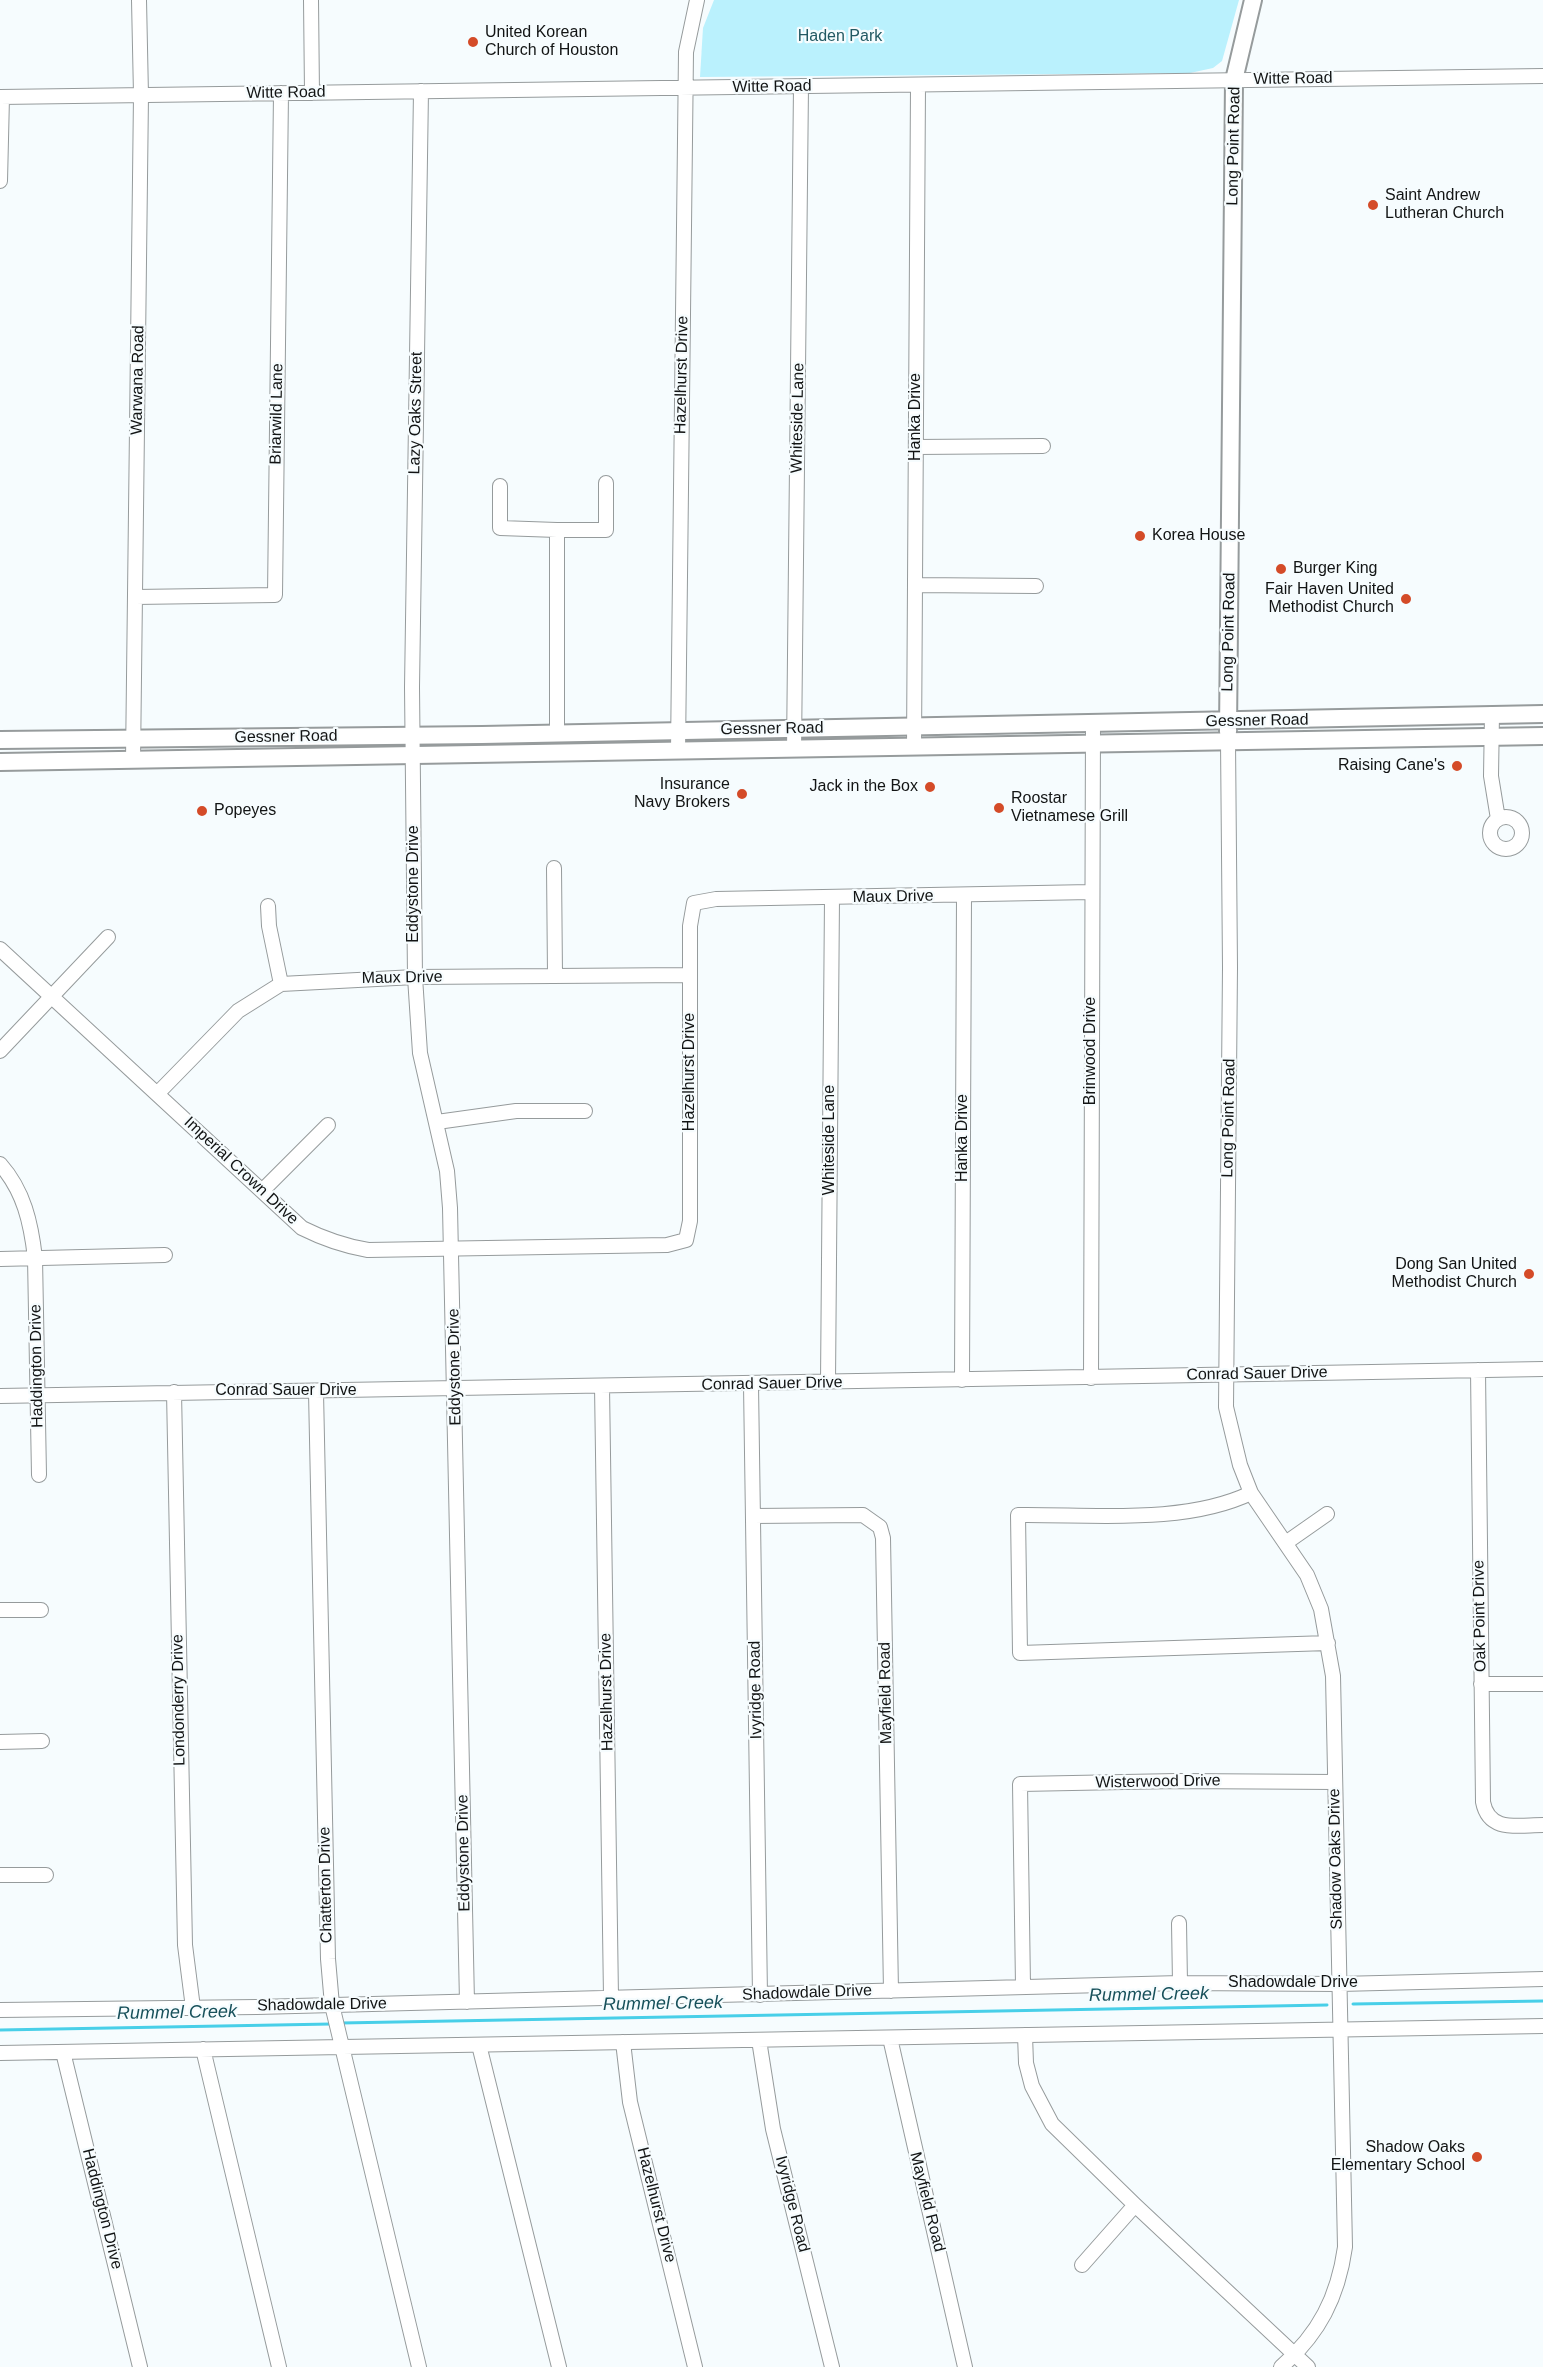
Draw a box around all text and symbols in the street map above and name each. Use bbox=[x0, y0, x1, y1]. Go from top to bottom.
place label: United Korean Church of Houston bbox=[485, 23, 618, 61]
park label: Haden Park bbox=[798, 27, 882, 47]
marker: United Korean Church of Houston bbox=[466, 35, 480, 49]
street label: Witte Road bbox=[1253, 69, 1333, 89]
street label: Witte Road bbox=[732, 77, 812, 97]
street label: Witte Road bbox=[246, 83, 326, 103]
street label: Long Point Road bbox=[1223, 86, 1245, 206]
place label: Saint Andrew Lutheran Church bbox=[1385, 186, 1504, 224]
marker: Saint Andrew Lutheran Church bbox=[1366, 198, 1380, 212]
street label: Hazelhurst Drive bbox=[671, 316, 693, 434]
street label: Warwana Road bbox=[127, 325, 149, 435]
street label: Lazy Oaks Street bbox=[405, 351, 427, 475]
street label: Briarwild Lane bbox=[267, 363, 287, 465]
street label: Whiteside Lane bbox=[787, 363, 809, 473]
street label: Hanka Drive bbox=[906, 373, 926, 461]
place label: Korea House bbox=[1152, 526, 1245, 546]
marker: Korea House bbox=[1133, 529, 1147, 543]
place label: Burger King bbox=[1293, 559, 1377, 579]
marker: Burger King bbox=[1274, 562, 1288, 576]
street label: Long Point Road bbox=[1218, 572, 1240, 692]
place label: Fair Haven United Methodist Church bbox=[1265, 580, 1394, 618]
marker: Fair Haven United Methodist Church bbox=[1399, 592, 1413, 606]
street label: Gessner Road bbox=[1205, 711, 1309, 731]
street label: Gessner Road bbox=[720, 719, 824, 739]
street label: Gessner Road bbox=[234, 727, 338, 747]
place label: Raising Cane's bbox=[1338, 756, 1445, 776]
marker: Raising Cane's bbox=[1450, 759, 1464, 773]
place label: Insurance Navy Brokers bbox=[634, 775, 730, 813]
place label: Jack in the Box bbox=[810, 777, 918, 797]
marker: Jack in the Box bbox=[923, 780, 937, 794]
marker: Insurance Navy Brokers bbox=[735, 787, 749, 801]
place label: Roostar Vietnamese Grill bbox=[1011, 789, 1128, 827]
place label: Popeyes bbox=[214, 801, 276, 821]
marker: Roostar Vietnamese Grill bbox=[992, 801, 1006, 815]
marker: Popeyes bbox=[195, 804, 209, 818]
street label: Eddystone Drive bbox=[404, 825, 424, 943]
street label: Maux Drive bbox=[852, 887, 934, 907]
street label: Maux Drive bbox=[361, 968, 443, 988]
street label: Brinwood Drive bbox=[1081, 997, 1101, 1105]
street label: Hazelhurst Drive bbox=[680, 1013, 700, 1131]
street label: Long Point Road bbox=[1218, 1058, 1240, 1178]
street label: Whiteside Lane bbox=[820, 1085, 840, 1195]
street label: Hanka Drive bbox=[953, 1094, 973, 1182]
street label: Imperial Crown Drive bbox=[180, 1113, 302, 1229]
place label: Dong San United Methodist Church bbox=[1392, 1255, 1517, 1293]
marker: Dong San United Methodist Church bbox=[1522, 1267, 1536, 1281]
street label: Haddington Drive bbox=[26, 1304, 48, 1428]
street label: Eddystone Drive bbox=[444, 1308, 466, 1426]
street label: Conrad Sauer Drive bbox=[1186, 1363, 1328, 1385]
street label: Conrad Sauer Drive bbox=[701, 1373, 843, 1395]
street label: Conrad Sauer Drive bbox=[215, 1381, 357, 1401]
street label: Oak Point Drive bbox=[1469, 1560, 1491, 1672]
street label: Hazelhurst Drive bbox=[596, 1633, 618, 1751]
street label: Londonderry Drive bbox=[168, 1634, 190, 1766]
street label: Ivyridge Road bbox=[746, 1640, 766, 1740]
street label: Mayfield Road bbox=[876, 1642, 896, 1744]
street label: Wisterwood Drive bbox=[1095, 1771, 1221, 1793]
street label: Shadow Oaks Drive bbox=[1325, 1788, 1347, 1930]
street label: Eddystone Drive bbox=[453, 1794, 475, 1912]
street label: Chatterton Drive bbox=[315, 1827, 337, 1943]
street label: Shadowdale Drive bbox=[1228, 1973, 1358, 1993]
street label: Shadowdale Drive bbox=[742, 1981, 872, 2005]
water label: Rummel Creek bbox=[1089, 1983, 1209, 2007]
water label: Rummel Creek bbox=[603, 1992, 723, 2016]
street label: Shadowdale Drive bbox=[257, 1994, 387, 2016]
water label: Rummel Creek bbox=[117, 2001, 237, 2025]
place label: Shadow Oaks Elementary School bbox=[1331, 2138, 1465, 2176]
street label: Hazelhurst Drive bbox=[632, 2145, 680, 2265]
street label: Haddington Drive bbox=[78, 2147, 126, 2271]
street label: Mayfield Road bbox=[905, 2150, 949, 2254]
marker: Shadow Oaks Elementary School bbox=[1470, 2150, 1484, 2164]
street label: Ivyridge Road bbox=[771, 2154, 813, 2254]

